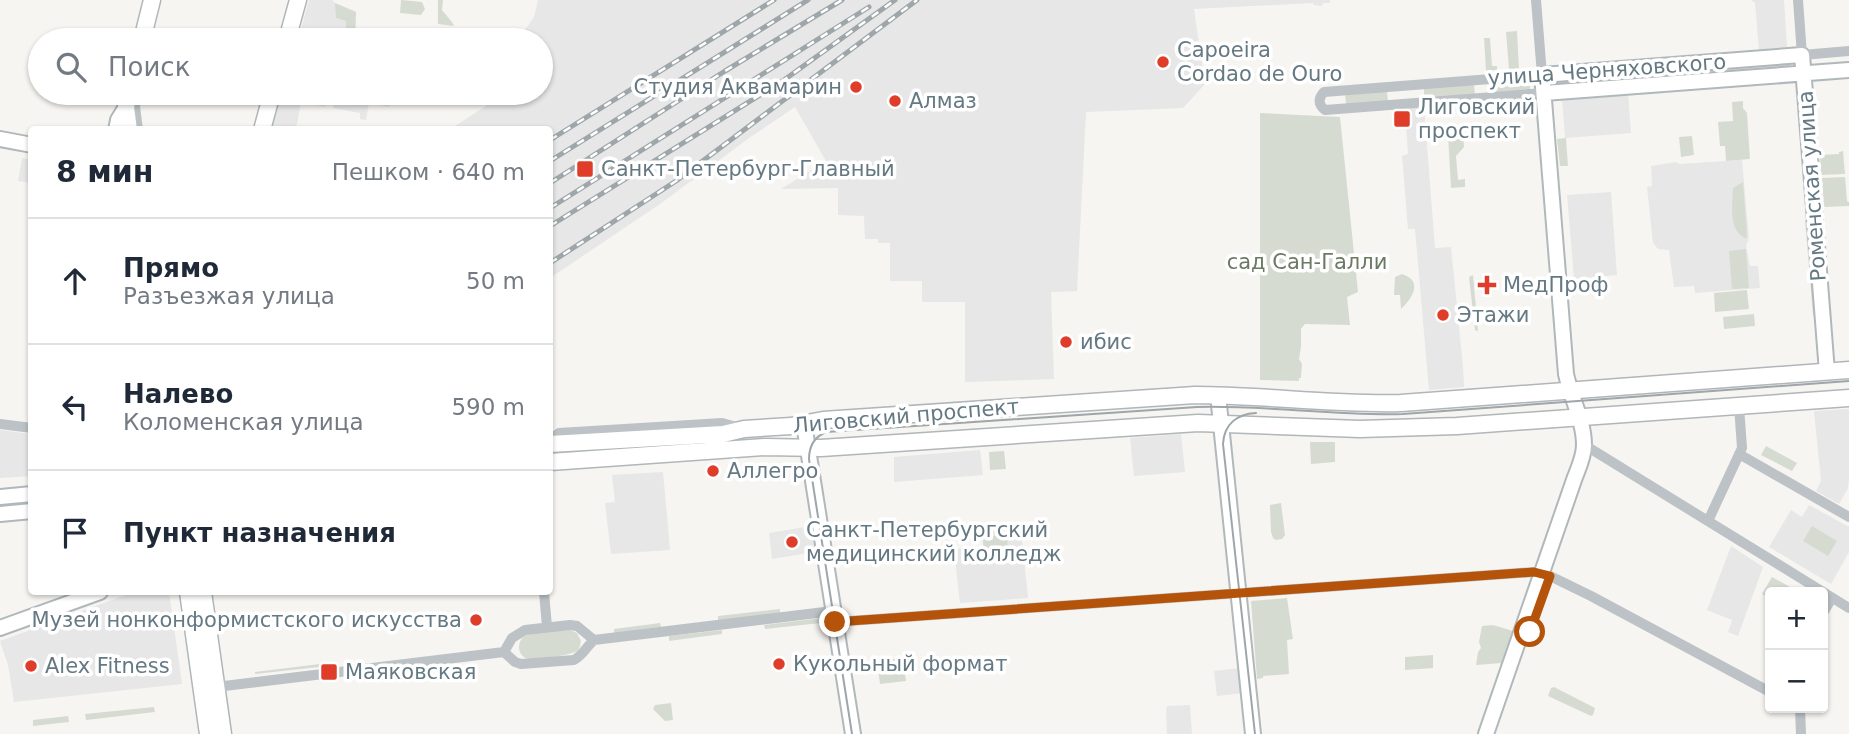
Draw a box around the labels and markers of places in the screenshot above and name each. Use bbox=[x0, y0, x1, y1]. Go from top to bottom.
place label: Capoeira Cordao de Ouro bbox=[1177, 38, 1342, 86]
marker: Capoeira Cordao de Ouro bbox=[1155, 54, 1171, 70]
place label: Студия Аквамарин bbox=[633, 75, 842, 99]
marker: Студия Аквамарин bbox=[848, 79, 864, 95]
place label: Алмаз bbox=[909, 89, 977, 113]
marker: Алмаз bbox=[887, 93, 903, 109]
place label: Лиговский проспект bbox=[1418, 95, 1535, 143]
marker: Лиговский проспект bbox=[1392, 109, 1412, 129]
place label: Санкт-Петербург-Главный bbox=[601, 157, 895, 181]
marker: Санкт-Петербург-Главный bbox=[575, 159, 595, 179]
place label: МедПроф bbox=[1503, 273, 1608, 297]
marker: МедПроф bbox=[1477, 275, 1497, 295]
place label: Этажи bbox=[1457, 303, 1529, 327]
marker: Этажи bbox=[1435, 307, 1451, 323]
place label: ибис bbox=[1080, 330, 1132, 354]
marker: ибис bbox=[1058, 334, 1074, 350]
place label: Аллегро bbox=[727, 459, 818, 483]
marker: Аллегро bbox=[705, 463, 721, 479]
place label: Санкт-Петербургский медицинский колледж bbox=[806, 518, 1062, 566]
marker: Санкт-Петербургский медицинский колледж bbox=[784, 534, 800, 550]
place label: Музей нонконформистского искусства bbox=[32, 608, 462, 632]
marker: Музей нонконформистского искусства bbox=[468, 612, 484, 628]
place label: Кукольный формат bbox=[793, 652, 1007, 676]
place label: Alex Fitness bbox=[45, 654, 170, 678]
marker: Кукольный формат bbox=[771, 656, 787, 672]
marker: Alex Fitness bbox=[23, 658, 39, 674]
place label: Маяковская bbox=[345, 660, 476, 684]
marker: Маяковская bbox=[319, 662, 339, 682]

